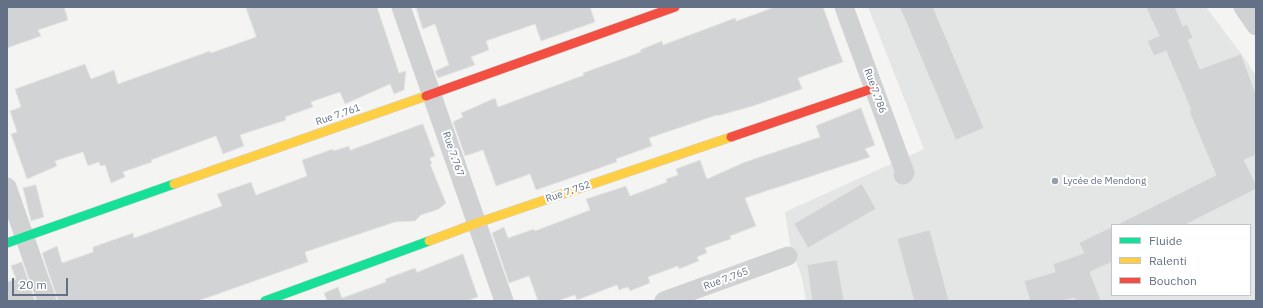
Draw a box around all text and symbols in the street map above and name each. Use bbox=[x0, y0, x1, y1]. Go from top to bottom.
street label: Rue 7.786 bbox=[861, 67, 889, 115]
street label: Rue 7.761 bbox=[314, 102, 362, 128]
street label: Rue 7.767 bbox=[440, 130, 466, 178]
place label: Lycée de Mendong bbox=[1063, 175, 1146, 187]
marker: Lycée de Mendong bbox=[1050, 176, 1060, 186]
street label: Rue 7.752 bbox=[544, 179, 592, 205]
legend bbox=[1111, 224, 1251, 296]
text: Fluide bbox=[1149, 233, 1182, 248]
text: Ralenti bbox=[1149, 253, 1187, 268]
street label: Rue 7.765 bbox=[702, 265, 750, 293]
scale bar bbox=[14, 270, 70, 296]
text: Bouchon bbox=[1149, 273, 1197, 288]
text: 20 m bbox=[19, 277, 47, 292]

